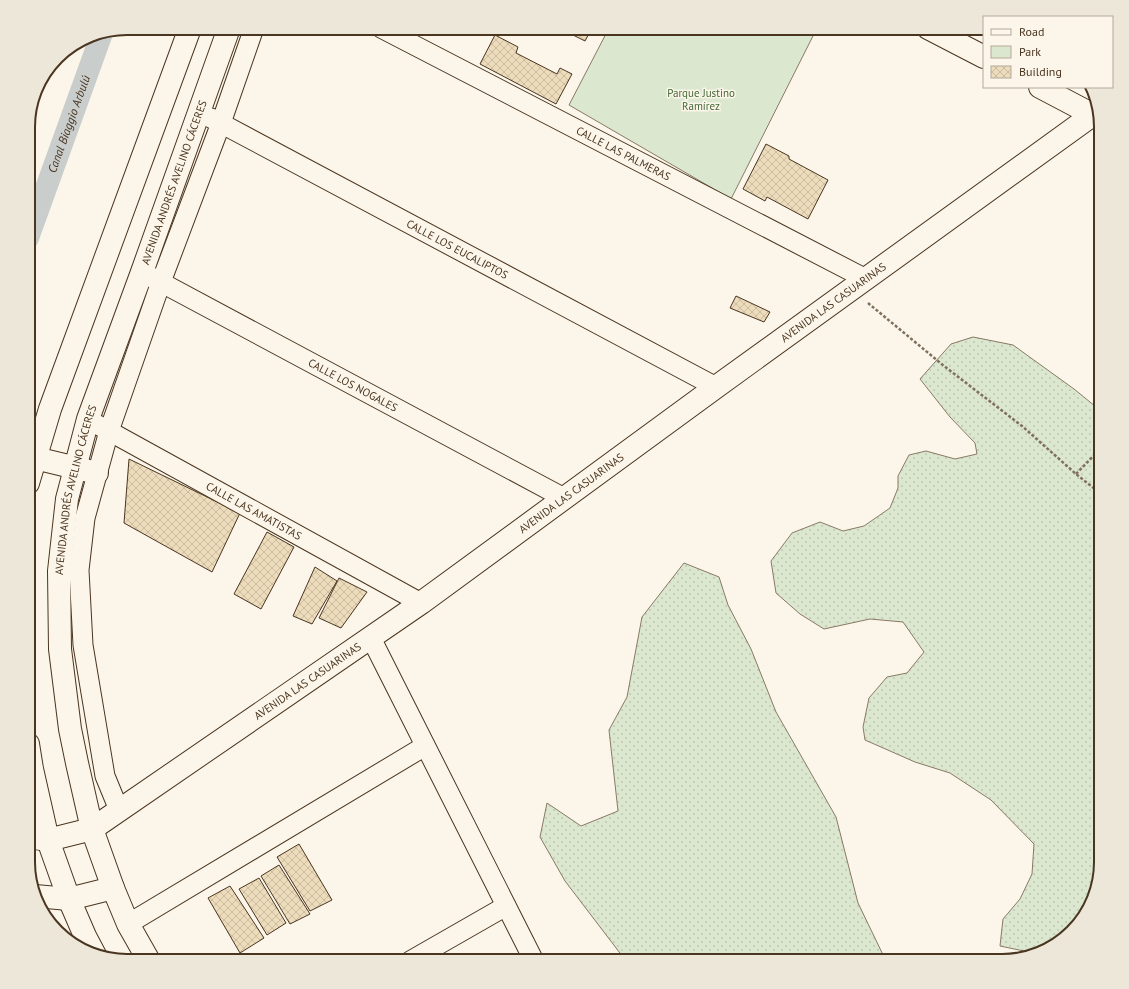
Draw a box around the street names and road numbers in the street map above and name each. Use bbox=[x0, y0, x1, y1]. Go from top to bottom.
street label: AVENIDA ANDRÉS AVELINO CÁCERES bbox=[138, 98, 210, 267]
street label: CALLE LAS PALMERAS bbox=[574, 123, 673, 184]
street label: CALLE LOS EUCALIPTOS bbox=[404, 216, 511, 282]
street label: AVENIDA LAS CASUARINAS bbox=[778, 259, 889, 345]
street label: CALLE LOS NOGALES bbox=[306, 355, 400, 415]
street label: AVENIDA ANDRÉS AVELINO CÁCERES bbox=[52, 403, 100, 575]
street label: AVENIDA LAS CASUARINAS bbox=[516, 450, 627, 536]
street label: CALLE LAS AMATISTAS bbox=[204, 479, 304, 543]
street label: AVENIDA LAS CASUARINAS bbox=[251, 639, 364, 723]

